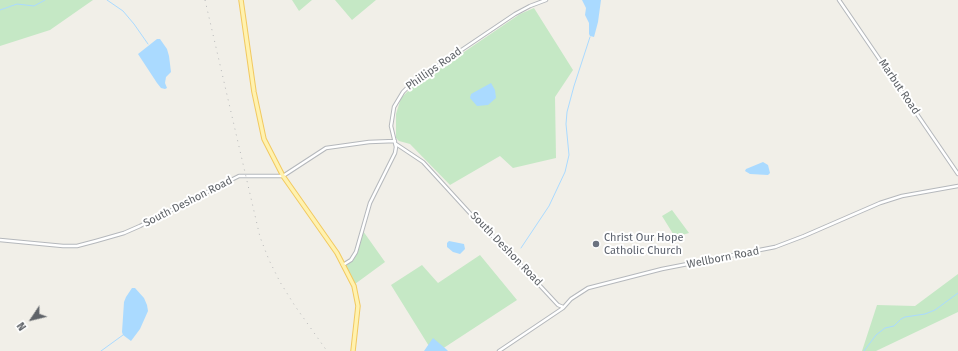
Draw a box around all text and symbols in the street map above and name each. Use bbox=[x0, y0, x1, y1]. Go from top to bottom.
street label: Phillips Road bbox=[404, 45, 464, 93]
street label: Marbut Road bbox=[876, 57, 922, 117]
street label: South Deshon Road bbox=[141, 174, 235, 230]
street label: South Deshon Road bbox=[467, 209, 545, 289]
place label: Christ Our Hope Catholic Church bbox=[604, 231, 683, 257]
marker: Christ Our Hope Catholic Church bbox=[591, 239, 601, 249]
street label: Wellborn Road bbox=[686, 245, 760, 271]
north arrow bbox=[12, 299, 52, 339]
text: N bbox=[14, 319, 29, 333]

